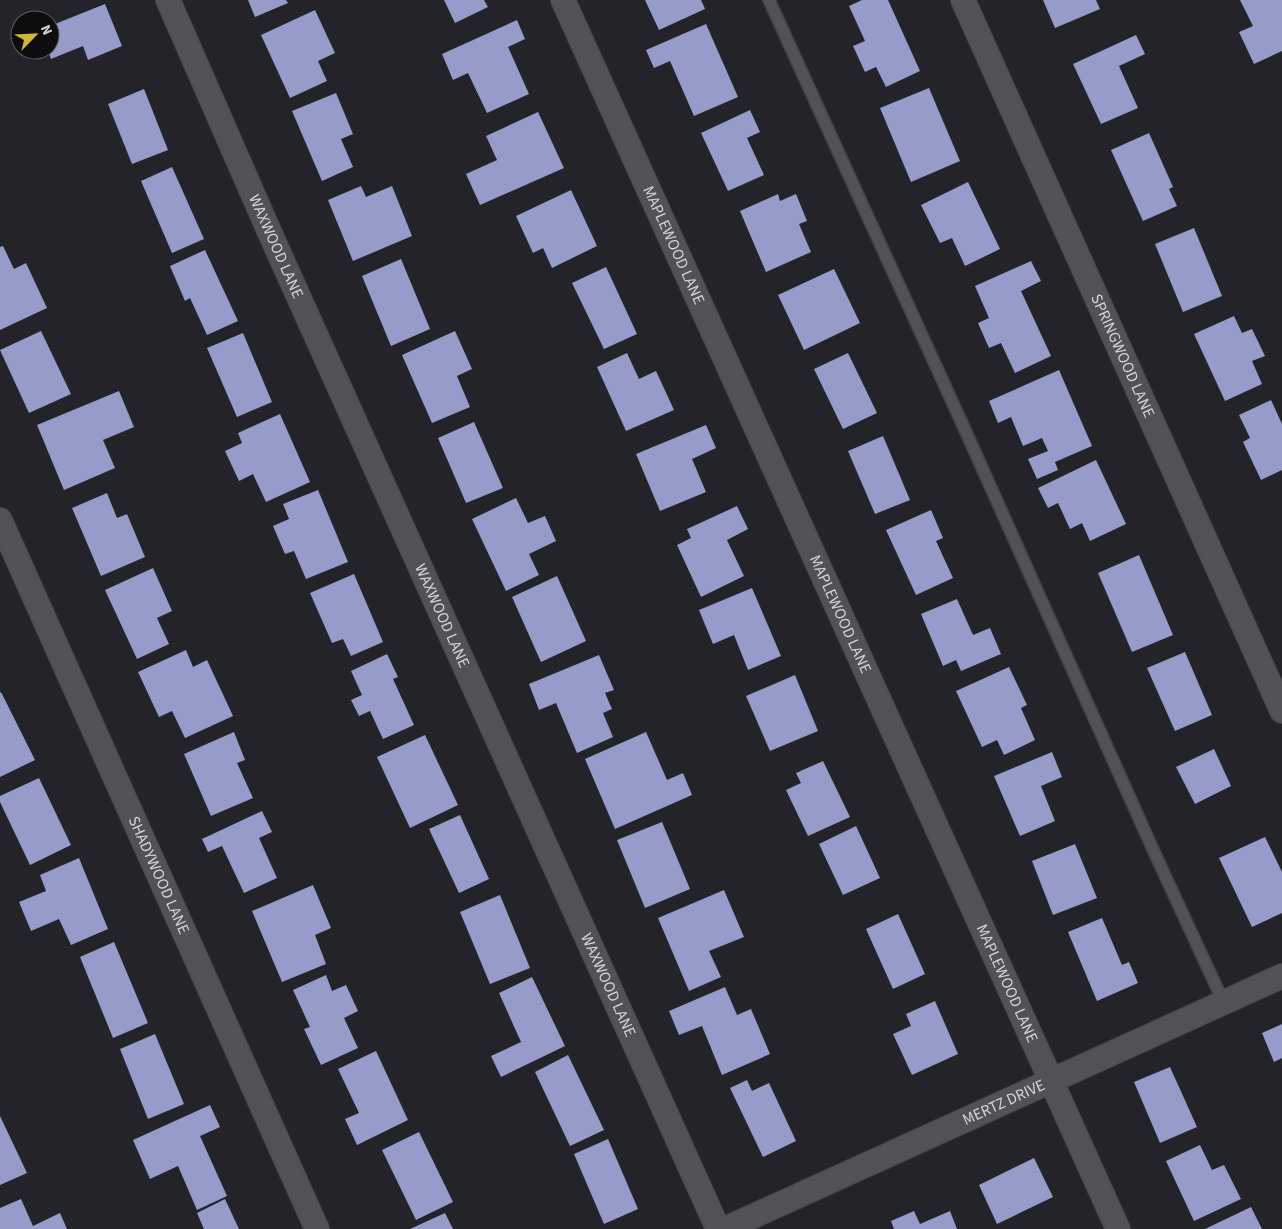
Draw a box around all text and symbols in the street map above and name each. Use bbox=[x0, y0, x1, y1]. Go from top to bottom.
north arrow bbox=[10, 10, 60, 60]
text: N bbox=[35, 22, 57, 38]
street label: MAPLEWOOD LANE bbox=[637, 182, 710, 308]
street label: WAXWOOD LANE bbox=[243, 191, 309, 302]
street label: SPRINGWOOD LANE bbox=[1085, 291, 1160, 421]
street label: MAPLEWOOD LANE bbox=[804, 552, 877, 677]
street label: WAXWOOD LANE bbox=[409, 560, 475, 671]
street label: SHADYWOOD LANE bbox=[123, 813, 195, 938]
street label: MAPLEWOOD LANE bbox=[971, 921, 1043, 1046]
street label: WAXWOOD LANE bbox=[575, 930, 641, 1041]
street label: MERTZ DRIVE bbox=[959, 1074, 1048, 1131]

